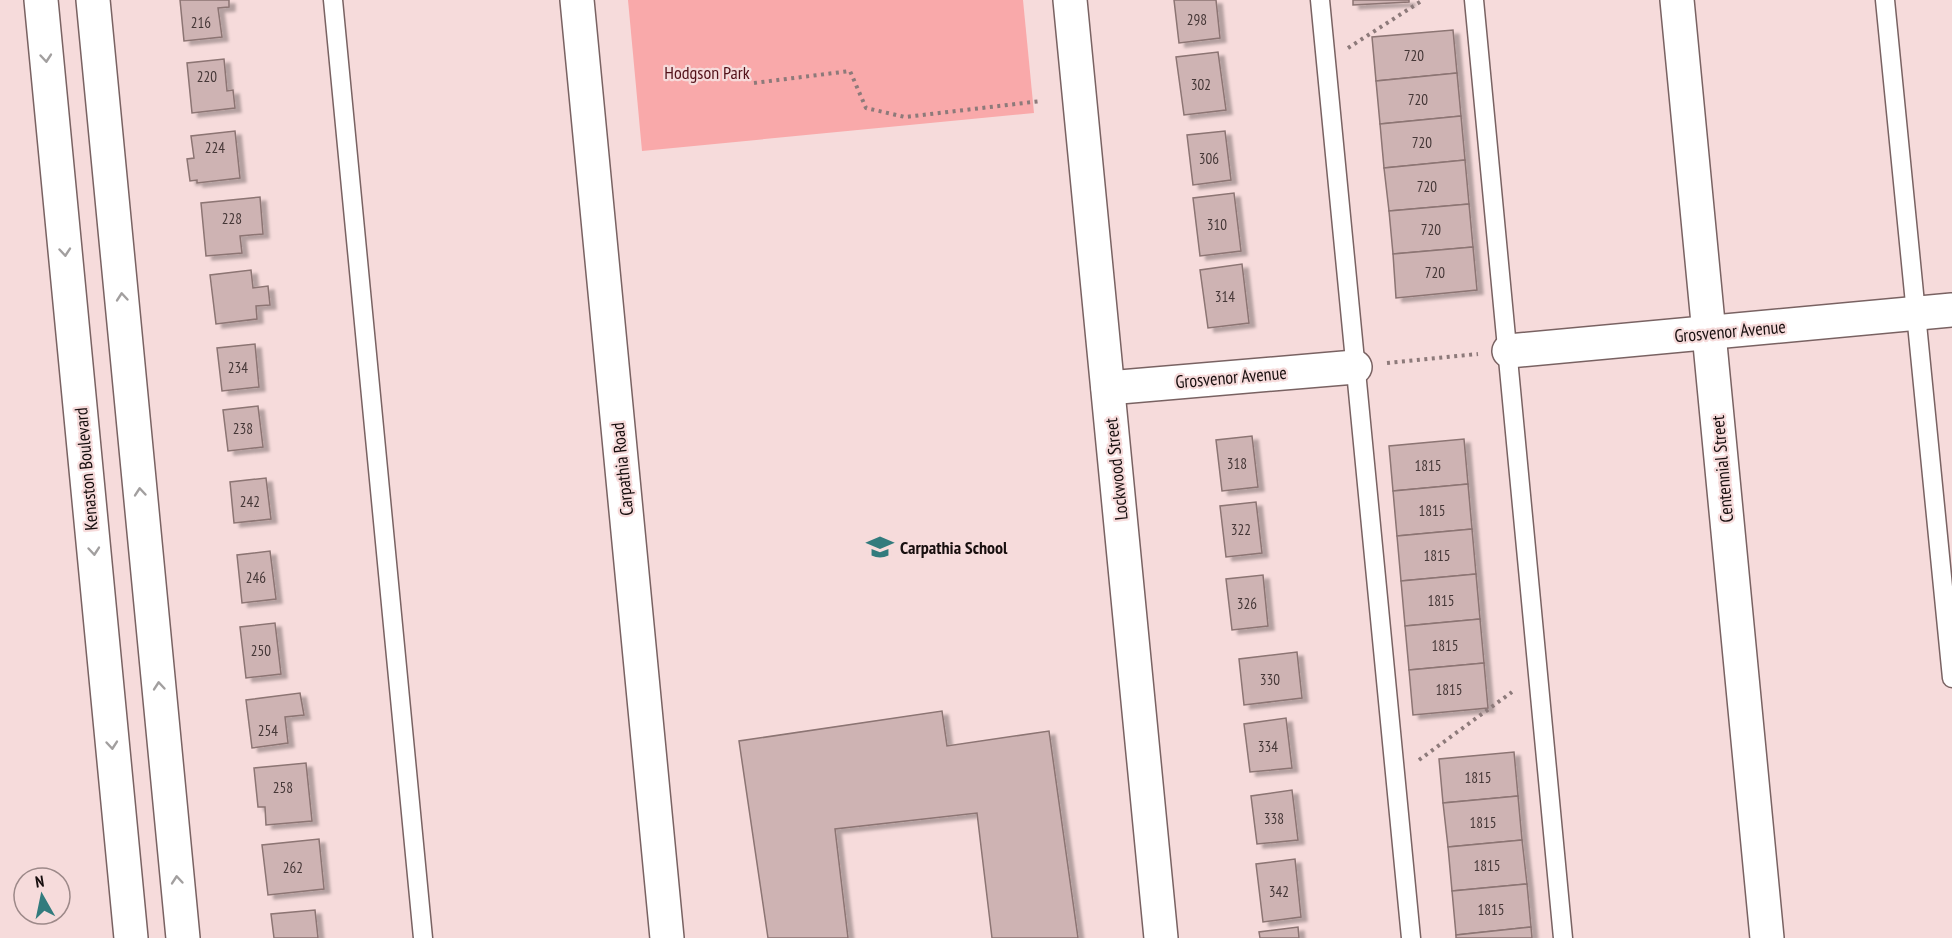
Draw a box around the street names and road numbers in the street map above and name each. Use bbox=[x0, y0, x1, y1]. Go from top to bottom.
street label: Grosvenor Avenue bbox=[1673, 315, 1787, 347]
street label: Grosvenor Avenue bbox=[1174, 361, 1288, 393]
street label: Kenaston Boulevard bbox=[69, 407, 103, 531]
street label: Centennial Street bbox=[1706, 414, 1738, 524]
street label: Lockwood Street bbox=[1099, 417, 1133, 521]
street label: Carpathia Road bbox=[606, 421, 638, 517]

